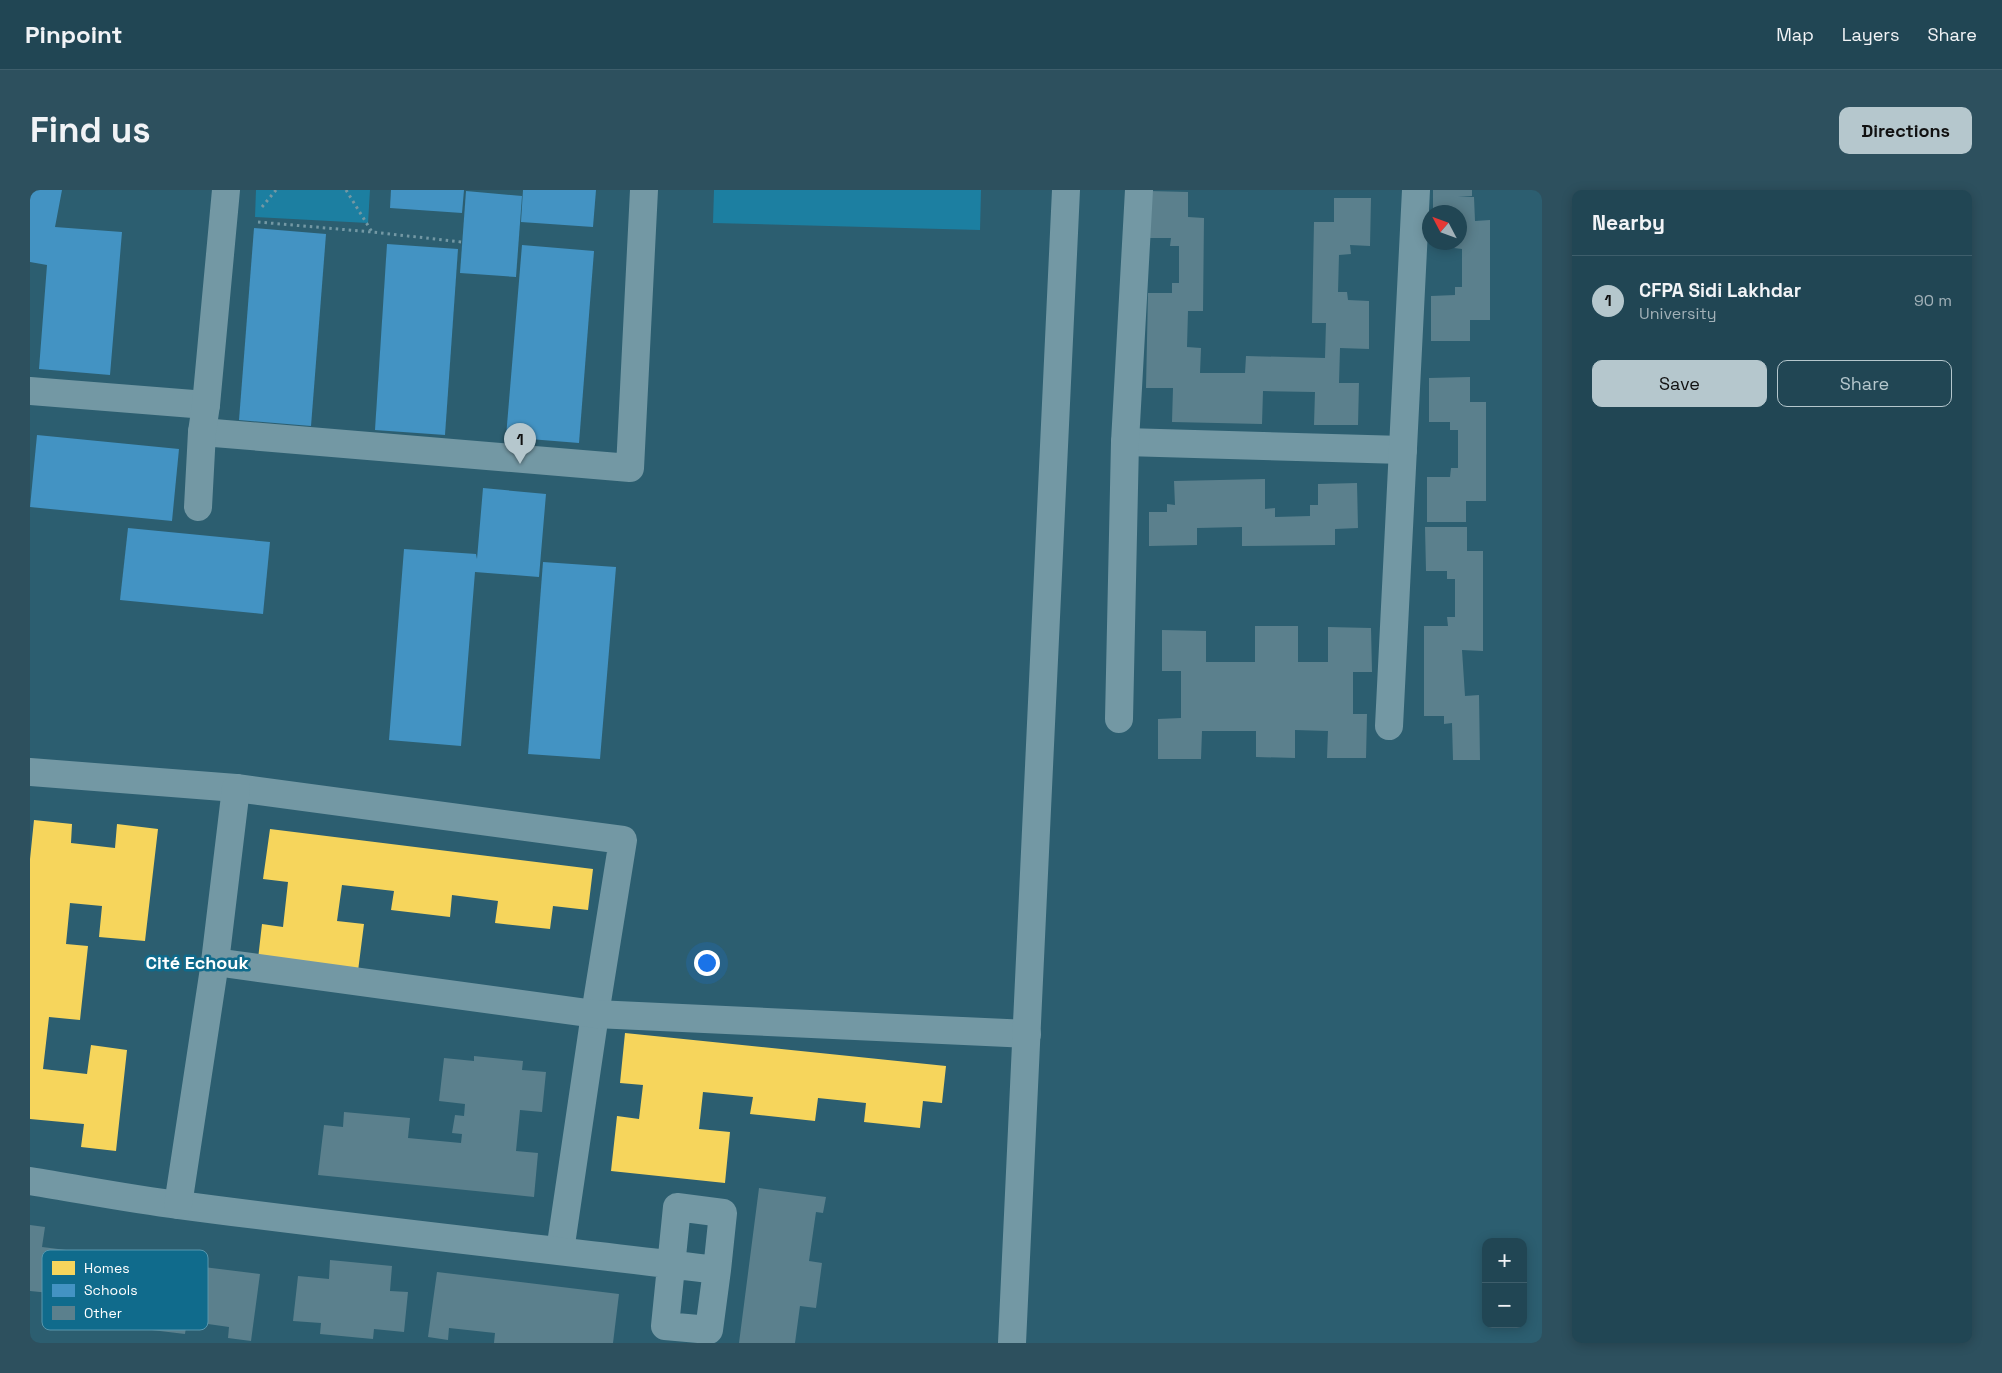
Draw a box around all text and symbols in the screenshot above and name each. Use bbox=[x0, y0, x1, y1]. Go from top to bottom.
text: Pinpoint bbox=[25, 19, 122, 50]
text: Map bbox=[1776, 23, 1814, 46]
text: Layers bbox=[1842, 23, 1899, 46]
text: Share bbox=[1927, 23, 1977, 46]
button: Directions bbox=[1839, 107, 1972, 154]
text: Find us bbox=[30, 108, 151, 152]
north arrow bbox=[1422, 205, 1467, 250]
text: Nearby bbox=[1592, 209, 1665, 236]
text: CFPA Sidi Lakhdar bbox=[1639, 278, 1801, 303]
text: 1 bbox=[1604, 290, 1612, 311]
text: 90 m bbox=[1914, 290, 1952, 311]
text: University bbox=[1639, 303, 1717, 324]
button: Save bbox=[1592, 360, 1767, 407]
button: Share bbox=[1777, 360, 1952, 407]
pin: 1 bbox=[504, 423, 536, 464]
your location bbox=[694, 950, 720, 976]
district label: Cité Echouk bbox=[145, 951, 249, 974]
map controls bbox=[1482, 1238, 1527, 1328]
button: + bbox=[1482, 1238, 1527, 1283]
legend bbox=[42, 1250, 208, 1330]
text: Homes bbox=[84, 1259, 130, 1277]
text: Schools bbox=[84, 1281, 138, 1299]
button: − bbox=[1482, 1283, 1527, 1328]
text: Other bbox=[84, 1304, 122, 1322]

